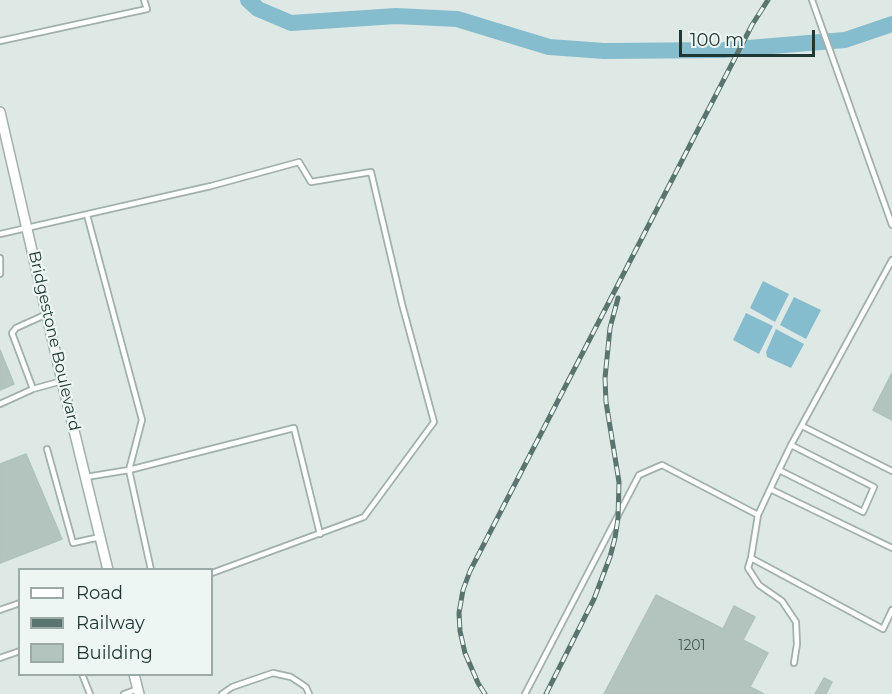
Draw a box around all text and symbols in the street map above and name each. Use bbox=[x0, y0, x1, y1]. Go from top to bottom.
scale bar bbox=[682, 18, 818, 56]
text: 100 m bbox=[690, 29, 744, 51]
street label: Bridgestone Boulevard bbox=[24, 249, 84, 433]
legend bbox=[18, 568, 213, 676]
text: Road bbox=[76, 582, 123, 604]
text: Railway bbox=[76, 612, 145, 634]
house number: 1201 bbox=[678, 638, 706, 654]
text: Building bbox=[76, 642, 153, 664]

